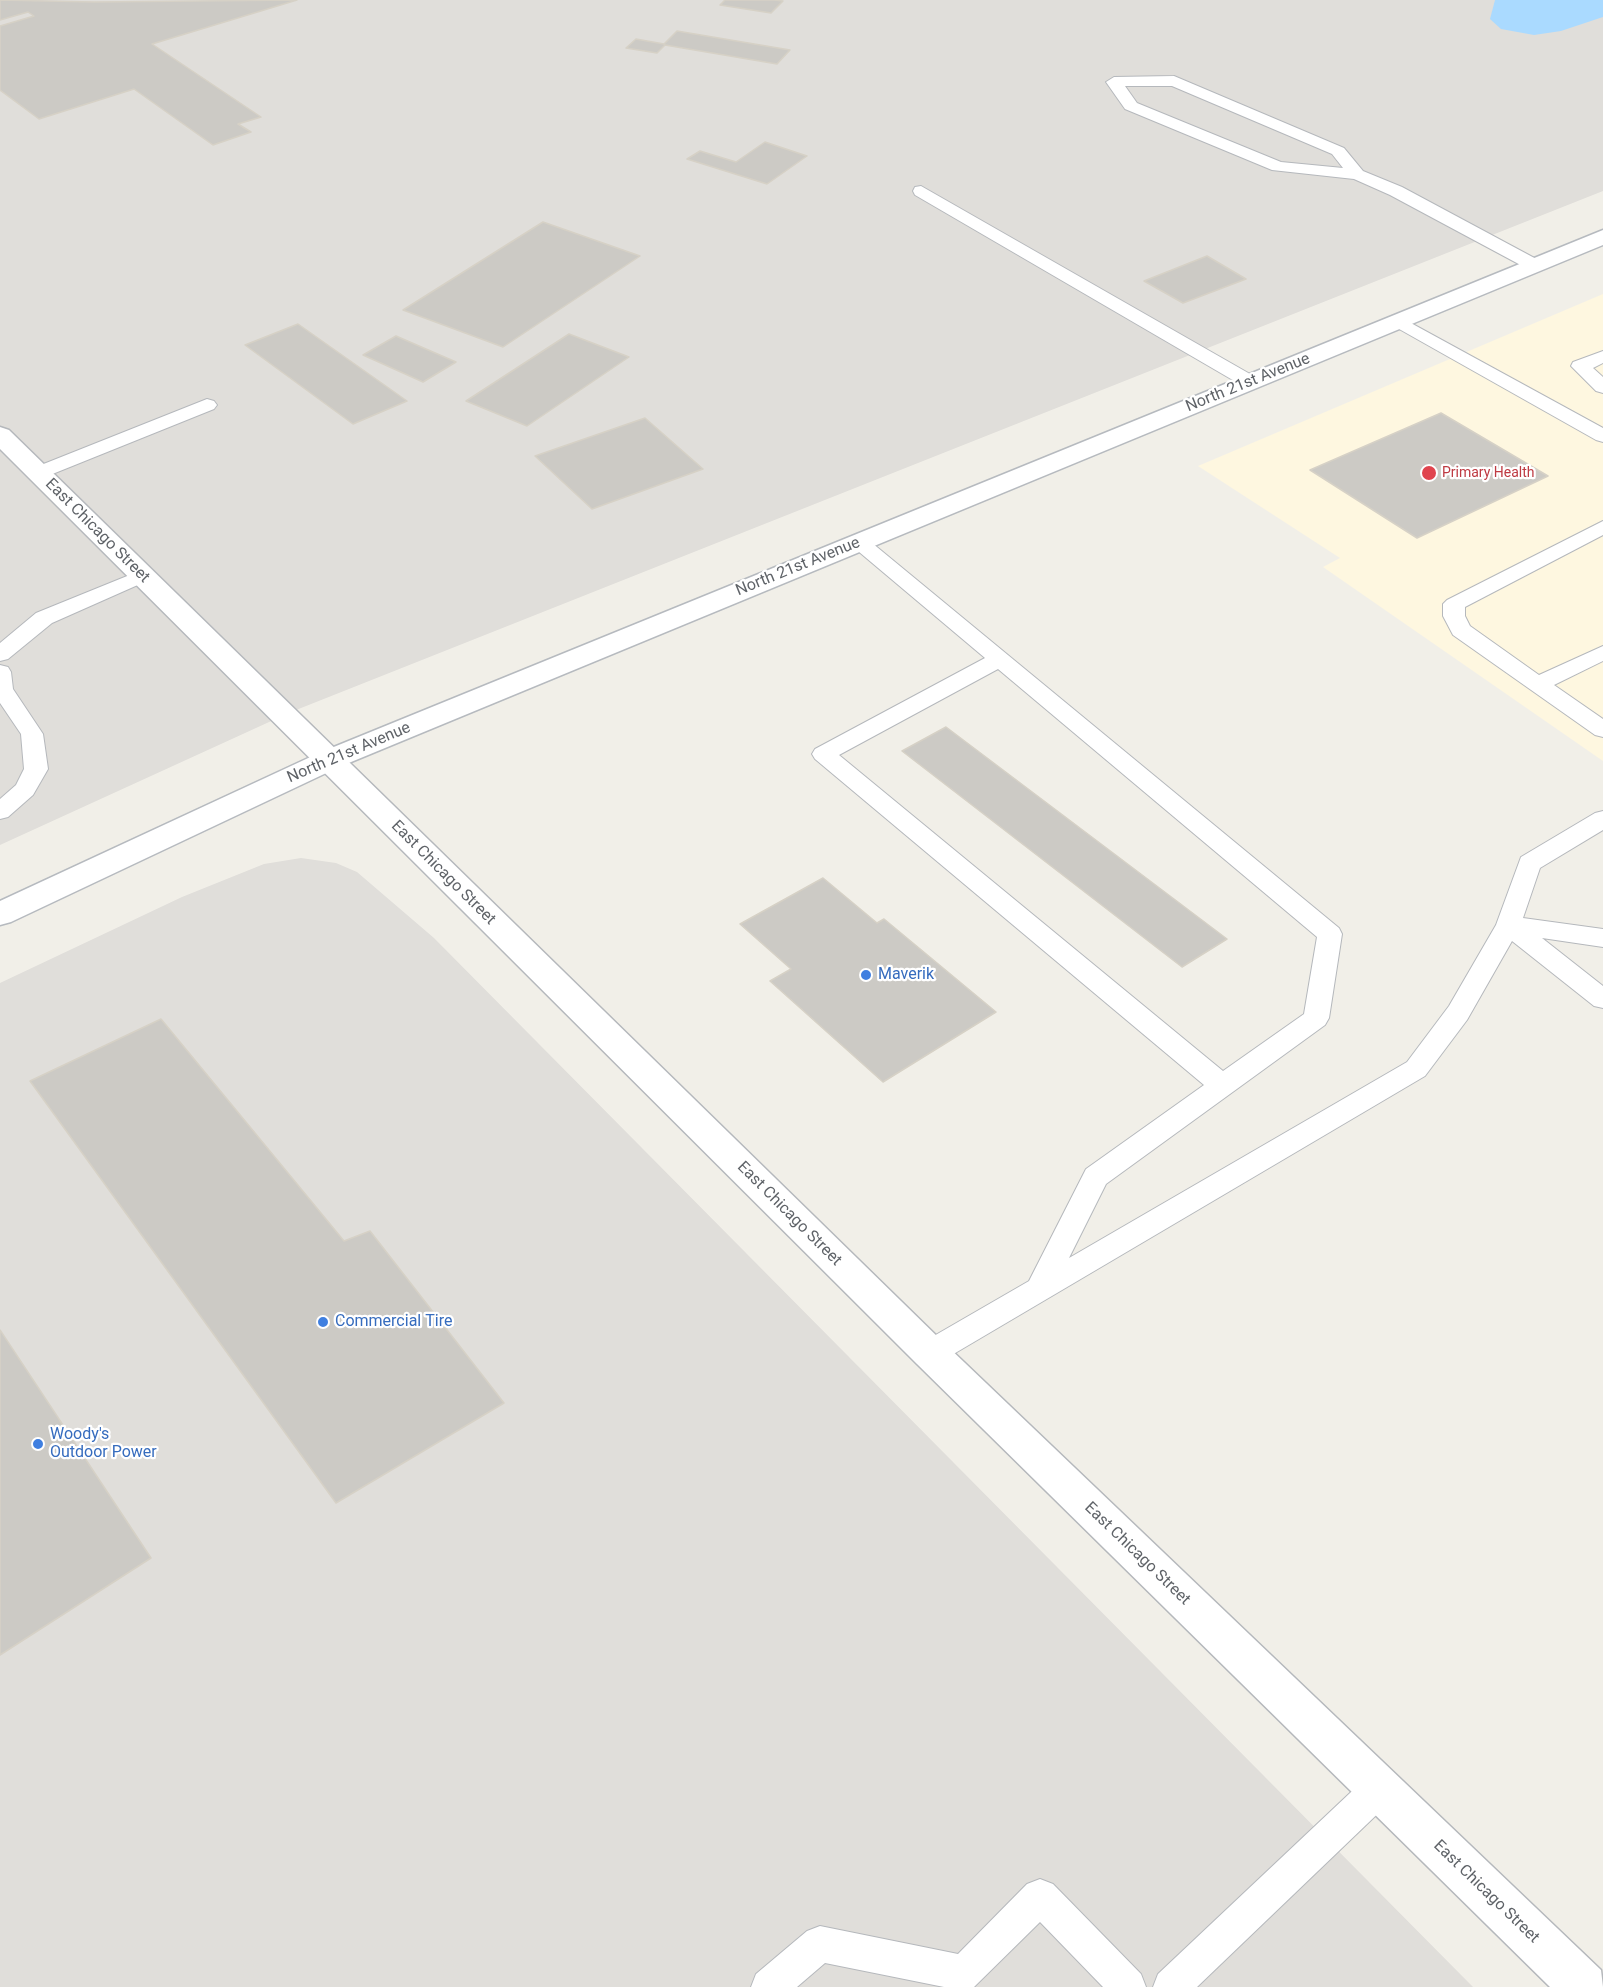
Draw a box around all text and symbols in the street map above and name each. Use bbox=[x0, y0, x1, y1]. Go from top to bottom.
street label: North 21st Avenue bbox=[1183, 349, 1313, 417]
marker: Primary Health bbox=[1420, 464, 1438, 482]
place label: Primary Health bbox=[1442, 465, 1535, 481]
street label: East Chicago Street bbox=[41, 475, 153, 587]
street label: North 21st Avenue bbox=[733, 533, 863, 601]
street label: North 21st Avenue bbox=[284, 718, 414, 788]
street label: East Chicago Street bbox=[387, 817, 499, 929]
place label: Maverik bbox=[878, 965, 934, 985]
marker: Maverik bbox=[859, 968, 873, 982]
street label: East Chicago Street bbox=[733, 1158, 845, 1270]
place label: Commercial Tire bbox=[335, 1312, 452, 1332]
marker: Commercial Tire bbox=[316, 1315, 330, 1329]
place label: Woody's Outdoor Power bbox=[50, 1425, 157, 1463]
marker: Woody's Outdoor Power bbox=[31, 1437, 45, 1451]
street label: East Chicago Street bbox=[1080, 1499, 1194, 1609]
street label: East Chicago Street bbox=[1429, 1837, 1543, 1947]

